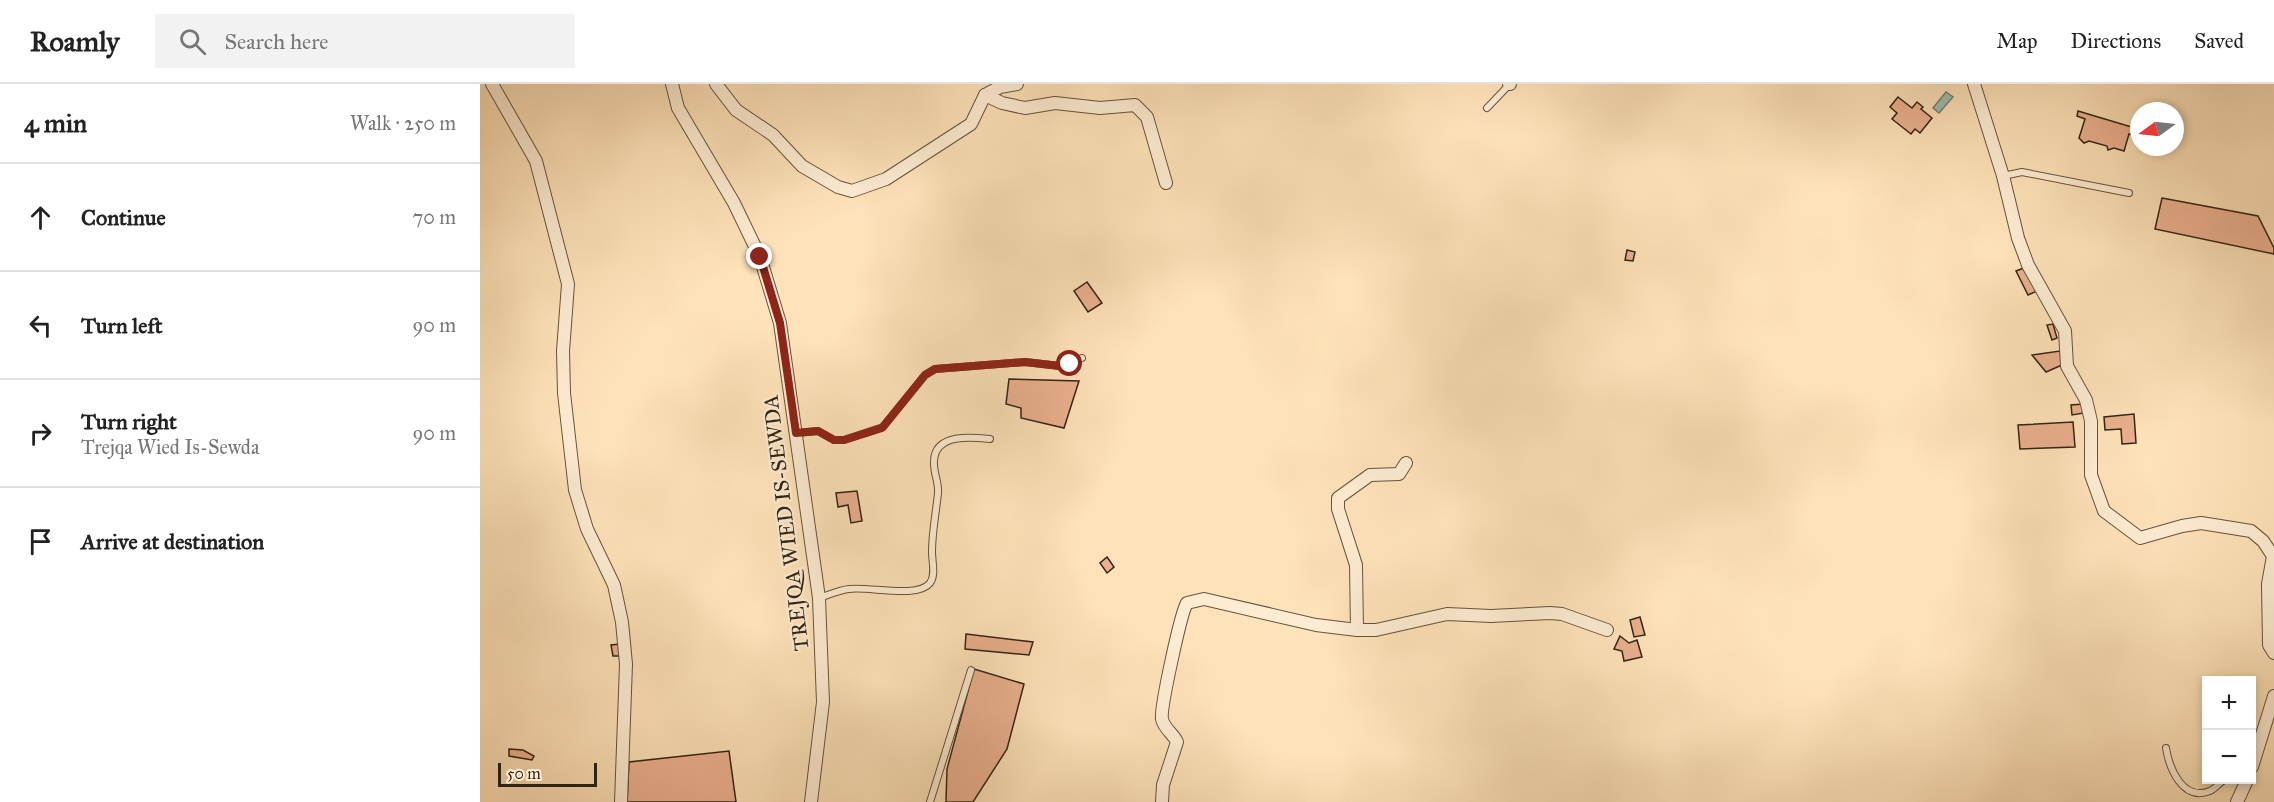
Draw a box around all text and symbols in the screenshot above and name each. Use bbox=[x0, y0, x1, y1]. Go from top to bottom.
search box bbox=[155, 14, 575, 68]
text: Roamly bbox=[30, 24, 119, 59]
icon: search bbox=[176, 25, 209, 58]
text: Search here bbox=[224, 28, 328, 55]
text: Map bbox=[1997, 28, 2038, 54]
text: Directions bbox=[2071, 28, 2161, 54]
text: Saved bbox=[2194, 28, 2244, 54]
north arrow bbox=[2130, 102, 2184, 156]
text: 4 min bbox=[24, 107, 87, 139]
text: Walk · 250 m bbox=[350, 111, 456, 135]
icon: ahead bbox=[24, 201, 57, 234]
text: Continue bbox=[81, 204, 166, 231]
text: 70 m bbox=[413, 205, 456, 229]
route end bbox=[746, 243, 772, 269]
icon: left bbox=[24, 309, 57, 342]
text: Turn left bbox=[81, 312, 163, 339]
text: 90 m bbox=[413, 313, 456, 337]
route start bbox=[1056, 350, 1082, 376]
street label: TREJQA WIED IS-SEWDA bbox=[757, 394, 815, 652]
text: Turn right bbox=[81, 408, 177, 435]
icon: right bbox=[24, 417, 57, 450]
text: 90 m bbox=[413, 421, 456, 445]
text: Trejqa Wied Is-Sewda bbox=[81, 435, 259, 459]
icon: arrive bbox=[24, 525, 57, 558]
text: Arrive at destination bbox=[81, 528, 264, 555]
map controls bbox=[2202, 676, 2256, 784]
button: + bbox=[2202, 676, 2256, 730]
button: − bbox=[2202, 730, 2256, 784]
scale bar bbox=[498, 760, 597, 788]
text: 50 m bbox=[507, 764, 541, 783]

